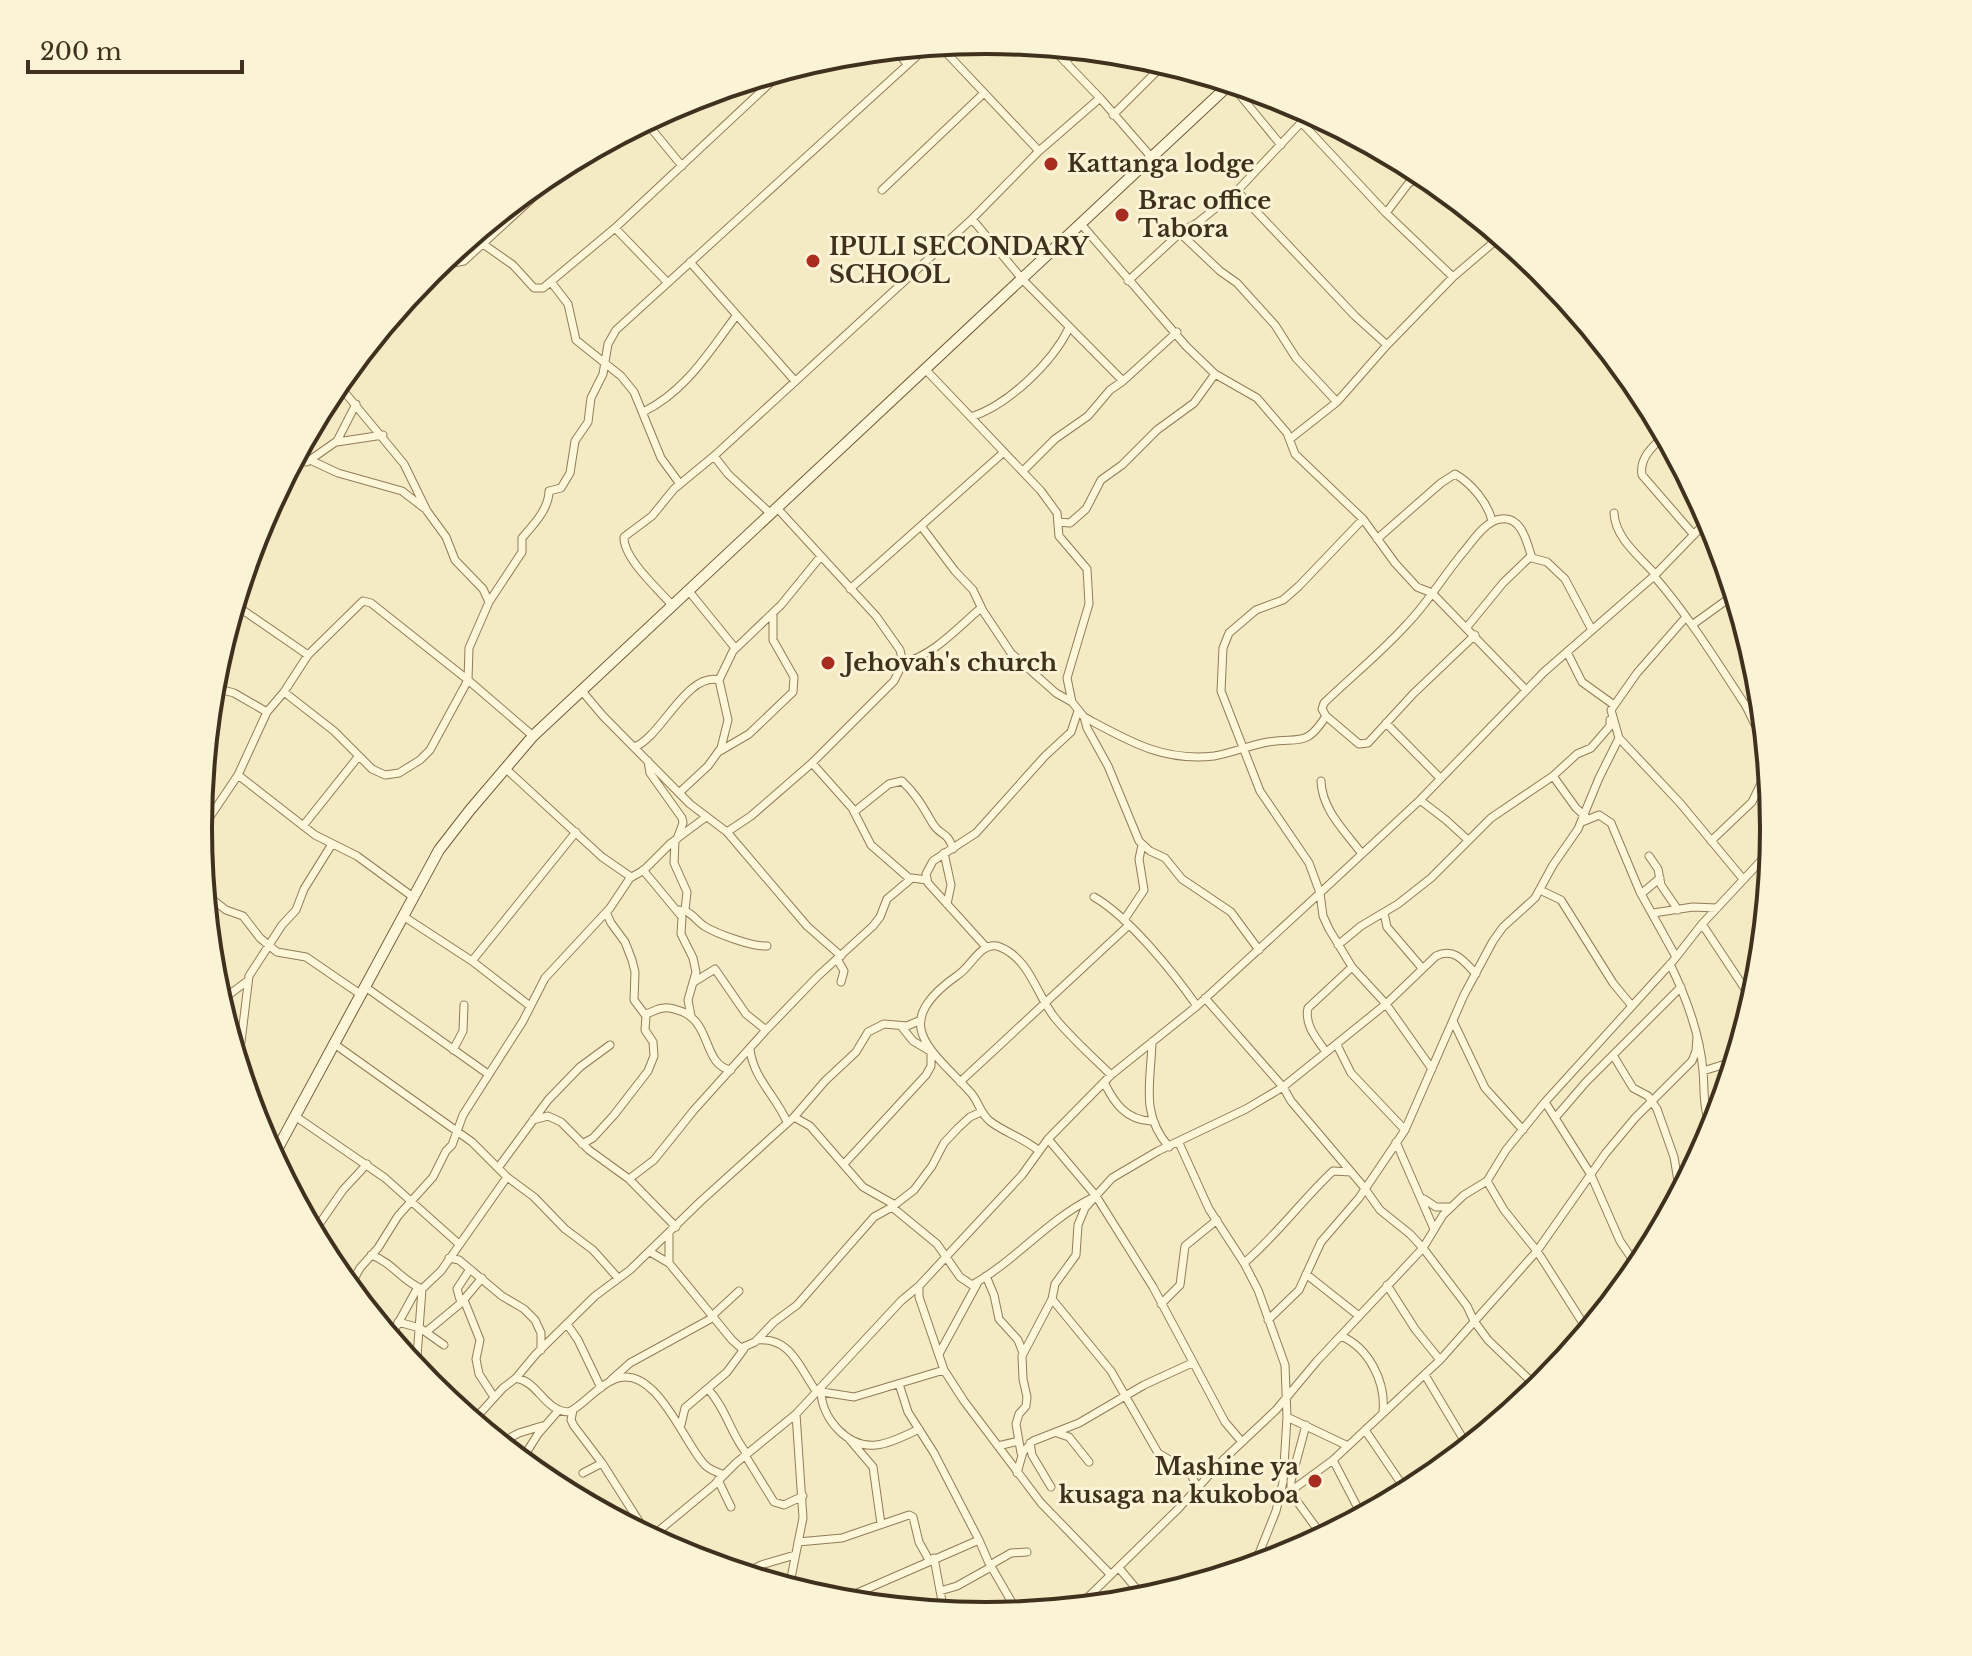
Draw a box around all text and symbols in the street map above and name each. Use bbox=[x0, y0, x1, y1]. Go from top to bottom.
scale bar bbox=[28, 24, 242, 74]
text: 200 m bbox=[40, 37, 122, 66]
place label: Kattanga lodge bbox=[1067, 149, 1254, 178]
marker: Kattanga lodge bbox=[1042, 155, 1060, 173]
place label: Brac office Tabora bbox=[1138, 186, 1271, 243]
marker: Brac office Tabora bbox=[1113, 206, 1131, 224]
place label: IPULI SECONDARY SCHOOL bbox=[829, 232, 1090, 289]
marker: IPULI SECONDARY SCHOOL bbox=[804, 252, 822, 270]
place label: Jehovah's church bbox=[839, 648, 1057, 677]
marker: Jehovah's church bbox=[819, 654, 837, 672]
place label: Mashine ya kusaga na kukoboa bbox=[1059, 1452, 1299, 1509]
marker: Mashine ya kusaga na kukoboa bbox=[1306, 1472, 1324, 1490]

